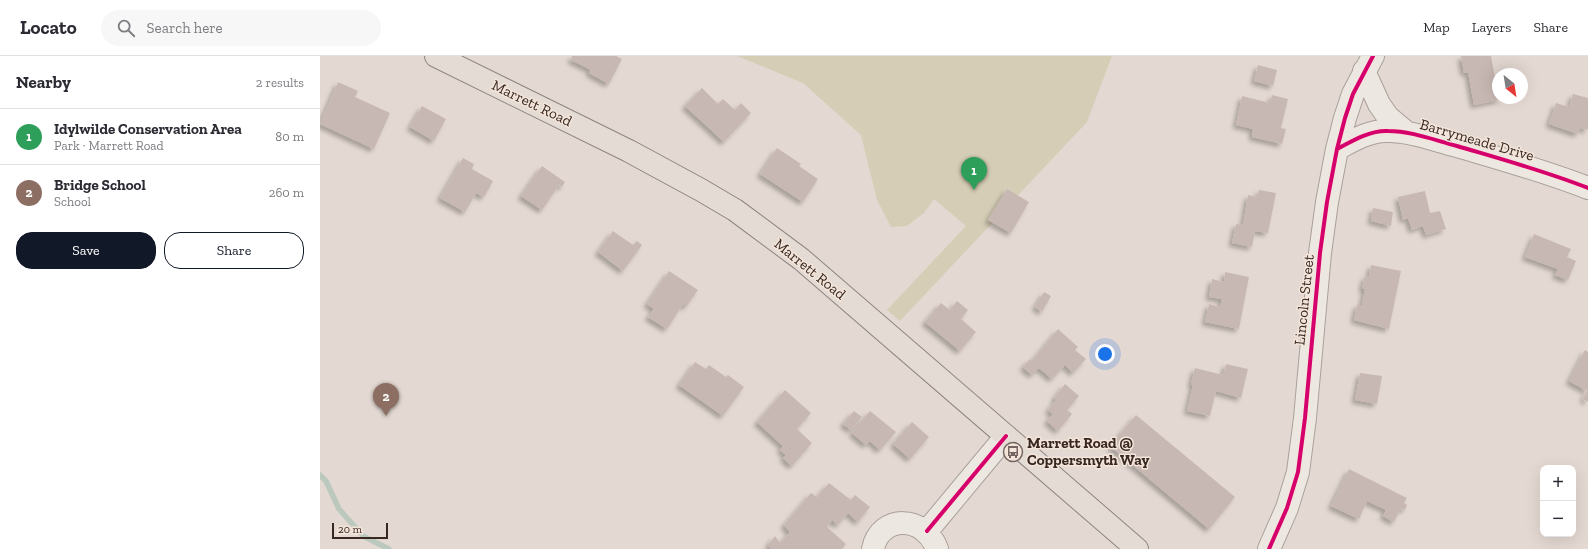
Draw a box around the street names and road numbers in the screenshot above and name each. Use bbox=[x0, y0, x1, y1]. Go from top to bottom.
street label: Marrett Road bbox=[489, 76, 576, 130]
street label: Barrymeade Drive bbox=[1418, 115, 1536, 165]
street label: Marrett Road bbox=[771, 235, 850, 304]
street label: Lincoln Street bbox=[1290, 253, 1318, 346]

